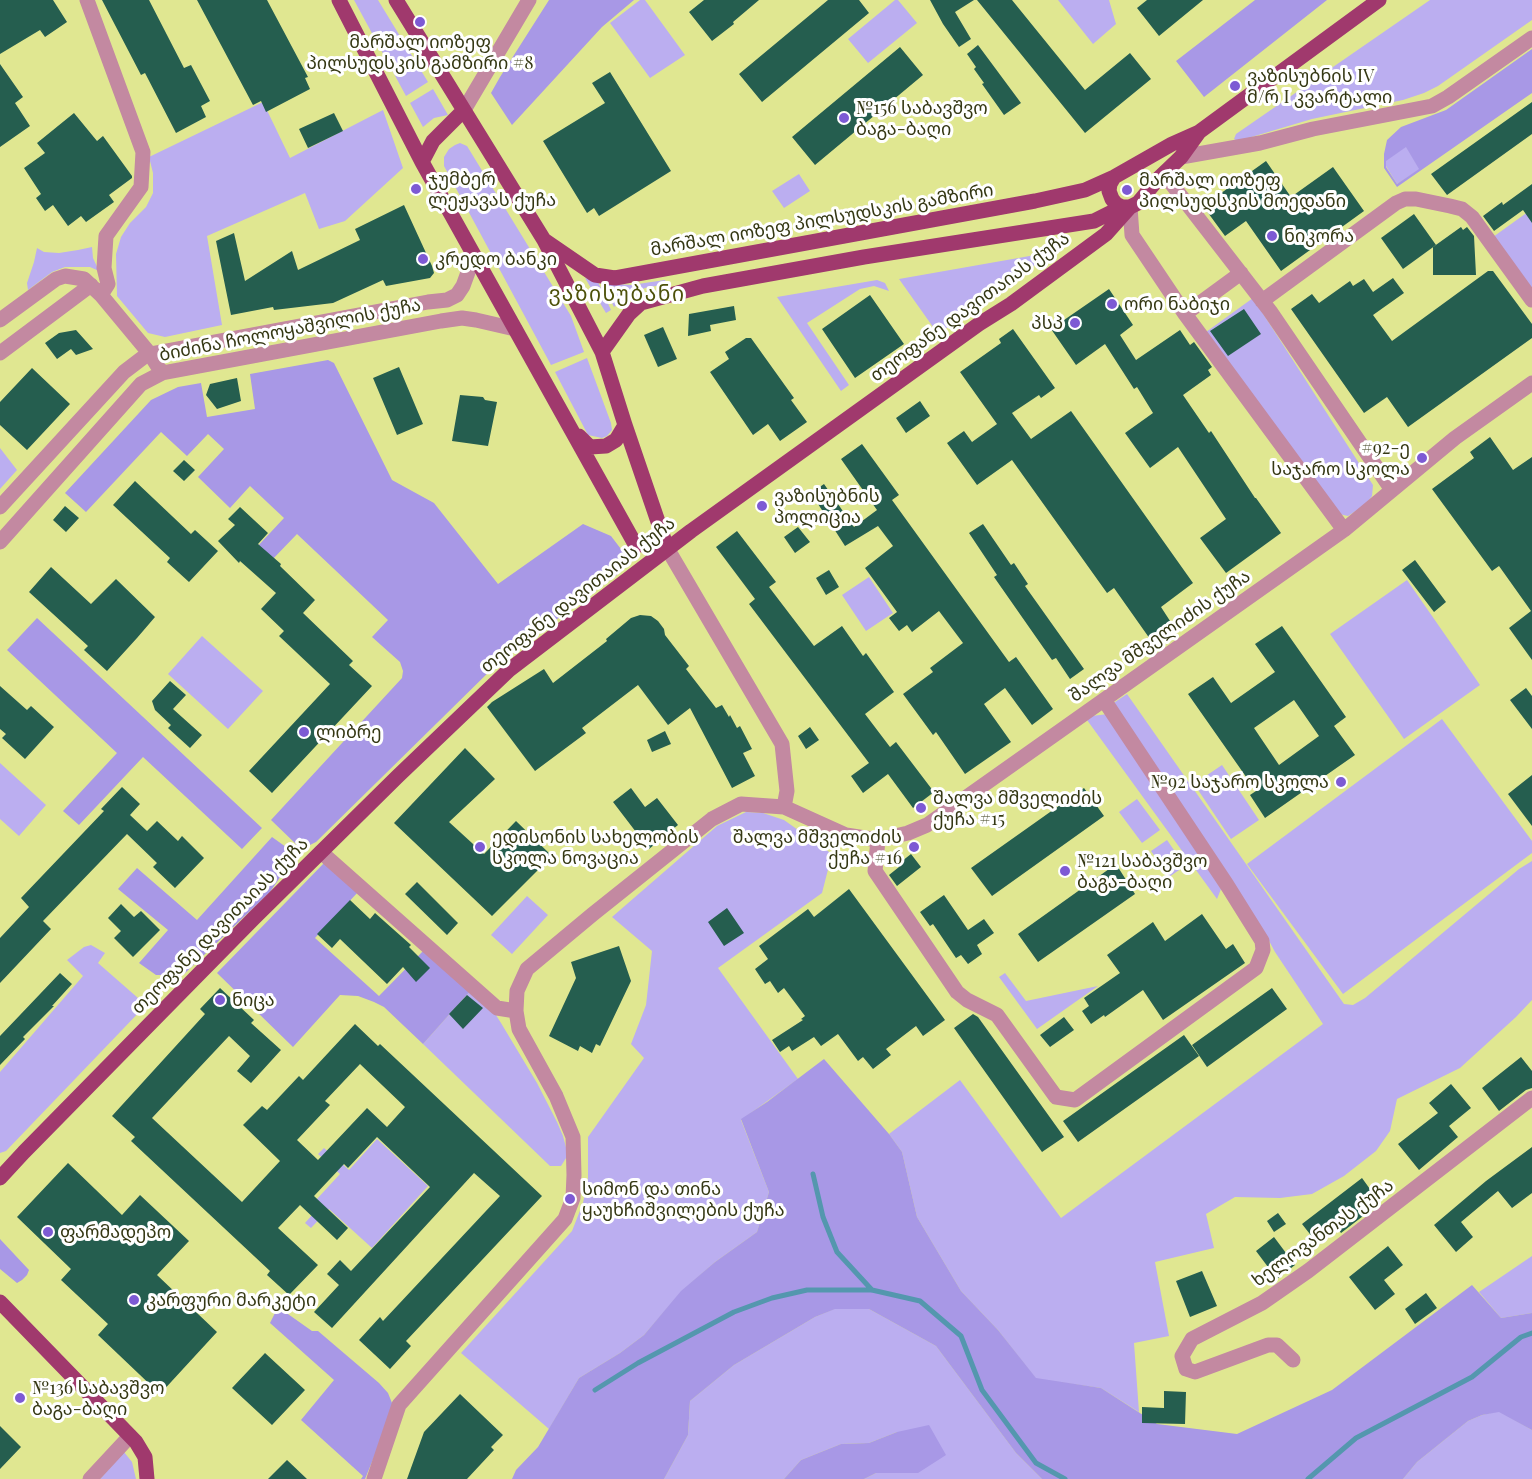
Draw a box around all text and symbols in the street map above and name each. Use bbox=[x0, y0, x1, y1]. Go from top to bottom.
marker: მარშალ იოზეფ პილსუდსკის გამზირი #8 bbox=[413, 15, 427, 29]
place label: მარშალ იოზეფ პილსუდსკის გამზირი #8 bbox=[306, 31, 534, 74]
place label: ვაზისუბნის IV მ/რ I კვარტალი bbox=[1247, 65, 1392, 107]
marker: ვაზისუბნის IV მ/რ I კვარტალი bbox=[1228, 79, 1242, 93]
place label: №156 საბავშვო ბაგა-ბაღი bbox=[856, 97, 988, 140]
marker: №156 საბავშვო ბაგა-ბაღი bbox=[837, 111, 851, 125]
place label: ჯუმბერ ლეჟავას ქუჩა bbox=[428, 168, 556, 210]
place label: მარშალ იოზეფ პილსუდსკის მოედანი bbox=[1139, 169, 1346, 212]
street label: მარშალ იოზეფ პილსუდსკის გამზირი bbox=[649, 179, 995, 261]
marker: ჯუმბერ ლეჟავას ქუჩა bbox=[409, 182, 423, 196]
marker: მარშალ იოზეფ პილსუდსკის მოედანი bbox=[1120, 183, 1134, 197]
place label: ნიკორა bbox=[1284, 225, 1354, 247]
street label: თეოფანე დავითაიას ქუჩა bbox=[866, 227, 1074, 387]
marker: ნიკორა bbox=[1265, 229, 1279, 243]
place label: კრედო ბანკი bbox=[435, 248, 557, 270]
marker: კრედო ბანკი bbox=[416, 252, 430, 266]
district label: ვაზისუბანი bbox=[549, 281, 685, 307]
place label: ორი ნაბიჯი bbox=[1124, 293, 1230, 315]
street label: ბიძინა ჩოლოყაშვილის ქუჩა bbox=[157, 294, 423, 366]
marker: ორი ნაბიჯი bbox=[1105, 297, 1119, 311]
place label: პსპ bbox=[1031, 312, 1063, 334]
marker: პსპ bbox=[1068, 316, 1082, 330]
place label: #92-ე საჯარო სკოლა bbox=[1271, 437, 1410, 480]
marker: #92-ე საჯარო სკოლა bbox=[1415, 451, 1429, 465]
place label: ვაზისუბნის პოლიცია bbox=[774, 485, 880, 528]
marker: ვაზისუბნის პოლიცია bbox=[755, 499, 769, 513]
street label: თეოფანე დავითაიას ქუჩა bbox=[476, 512, 680, 678]
street label: შალვა მშველიძის ქუჩა bbox=[1065, 565, 1255, 707]
place label: ლიბრე bbox=[316, 721, 382, 743]
marker: ლიბრე bbox=[297, 725, 311, 739]
place label: №92 საჯარო სკოლა bbox=[1151, 771, 1329, 793]
marker: №92 საჯარო სკოლა bbox=[1334, 775, 1348, 789]
place label: შალვა მშველიძის ქუჩა #15 bbox=[933, 787, 1102, 830]
marker: შალვა მშველიძის ქუჩა #15 bbox=[914, 801, 928, 815]
place label: ედისონის სახელობის სკოლა ნოვაცია bbox=[492, 826, 699, 868]
place label: შალვა მშველიძის ქუჩა #16 bbox=[733, 826, 902, 868]
street label: თეოფანე დავითაიას ქუჩა bbox=[127, 833, 313, 1019]
marker: ედისონის სახელობის სკოლა ნოვაცია bbox=[473, 840, 487, 854]
marker: შალვა მშველიძის ქუჩა #16 bbox=[907, 840, 921, 854]
place label: №121 საბავშვო ბაგა-ბაღი bbox=[1077, 850, 1208, 892]
marker: №121 საბავშვო ბაგა-ბაღი bbox=[1058, 864, 1072, 878]
place label: ნიცა bbox=[232, 989, 275, 1011]
marker: ნიცა bbox=[213, 993, 227, 1007]
street label: ხელოვანთას ქუჩა bbox=[1248, 1175, 1398, 1291]
place label: სიმონ და თინა ყაუხჩიშვილების ქუჩა bbox=[582, 1178, 785, 1220]
marker: სიმონ და თინა ყაუხჩიშვილების ქუჩა bbox=[563, 1192, 577, 1206]
place label: ფარმადეპო bbox=[60, 1221, 171, 1243]
marker: ფარმადეპო bbox=[41, 1225, 55, 1239]
place label: კარფური მარკეტი bbox=[146, 1289, 316, 1311]
marker: კარფური მარკეტი bbox=[127, 1293, 141, 1307]
place label: №136 საბავშვო ბაგა-ბაღი bbox=[32, 1377, 164, 1420]
marker: №136 საბავშვო ბაგა-ბაღი bbox=[13, 1391, 27, 1405]

